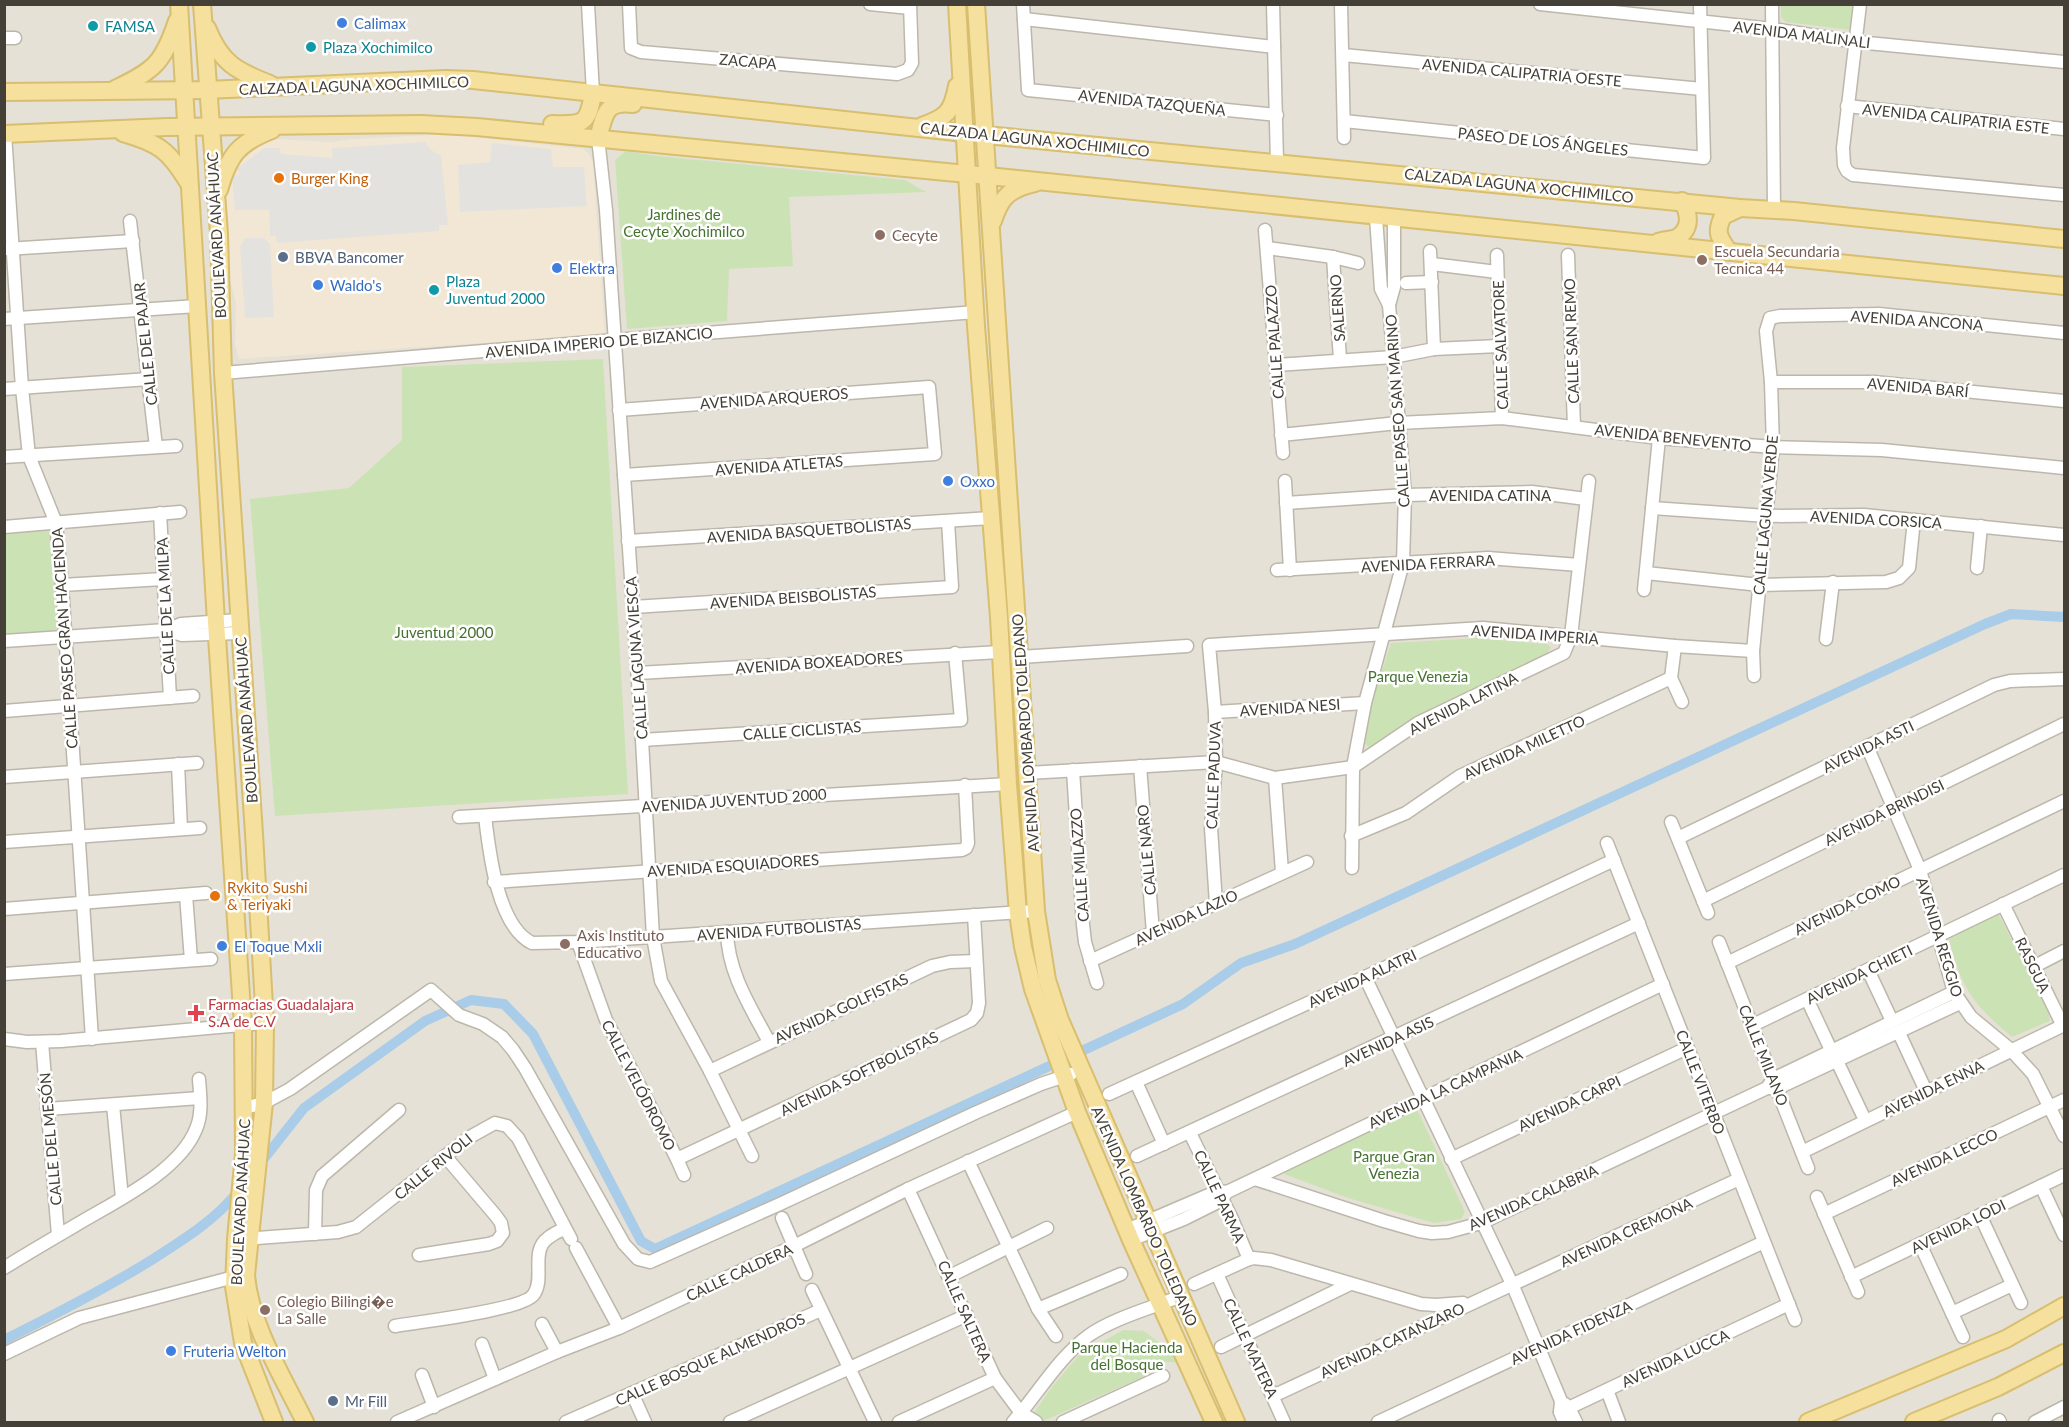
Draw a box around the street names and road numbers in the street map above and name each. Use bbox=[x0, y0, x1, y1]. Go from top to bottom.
street label: AVENIDA MALINALI bbox=[1732, 17, 1872, 51]
street label: ZACAPA bbox=[719, 50, 778, 73]
street label: AVENIDA CALIPATRIA OESTE bbox=[1422, 54, 1622, 90]
street label: CALZADA LAGUNA XOCHIMILCO bbox=[239, 72, 469, 98]
street label: AVENIDA TAZQUEÑA bbox=[1077, 85, 1227, 119]
street label: AVENIDA CALIPATRIA ESTE bbox=[1862, 99, 2050, 137]
street label: CALZADA LAGUNA XOCHIMILCO bbox=[920, 118, 1150, 160]
street label: PASEO DE LOS ÁNGELES bbox=[1457, 123, 1629, 159]
street label: BOULEVARD ANÁHUAC bbox=[203, 151, 229, 319]
street label: CALZADA LAGUNA XOCHIMILCO bbox=[1404, 164, 1634, 206]
street label: SALERNO bbox=[1326, 274, 1348, 342]
street label: CALLE SAN REMO bbox=[1560, 278, 1582, 404]
street label: CALLE SALVATORE bbox=[1489, 280, 1511, 410]
street label: CALLE DEL PAJAR bbox=[130, 281, 160, 406]
street label: CALLE PALAZZO bbox=[1261, 284, 1287, 400]
street label: AVENIDA ANCONA bbox=[1850, 306, 1985, 334]
street label: CALLE PASEO SAN MARINO bbox=[1381, 314, 1413, 508]
street label: AVENIDA IMPERIO DE BIZANCIO bbox=[484, 323, 714, 361]
street label: AVENIDA BARÍ bbox=[1867, 374, 1970, 400]
street label: AVENIDA ARQUEROS bbox=[699, 384, 849, 412]
street label: AVENIDA BENEVENTO bbox=[1594, 420, 1752, 454]
street label: CALLE LAGUNA VERDE bbox=[1749, 434, 1781, 596]
street label: AVENIDA ATLETAS bbox=[714, 452, 844, 478]
street label: AVENIDA CATINA bbox=[1429, 486, 1552, 504]
street label: AVENIDA CORSICA bbox=[1810, 507, 1943, 531]
street label: AVENIDA BASQUETBOLISTAS bbox=[706, 514, 912, 546]
street label: CALLE PASEO GRAN HACIENDA bbox=[47, 526, 81, 749]
street label: CALLE DE LA MILPA bbox=[152, 536, 178, 675]
street label: AVENIDA FERRARA bbox=[1361, 550, 1496, 575]
street label: CALLE LAGUNA VIESCA bbox=[621, 575, 651, 740]
street label: AVENIDA BEISBOLISTAS bbox=[709, 582, 877, 612]
street label: AVENIDA LOMBARDO TOLEDANO bbox=[1008, 613, 1042, 853]
street label: AVENIDA IMPERIA bbox=[1471, 621, 1600, 647]
street label: BOULEVARD ANÁHUAC bbox=[231, 636, 261, 804]
street label: AVENIDA BOXEADORES bbox=[735, 647, 903, 677]
street label: AVENIDA LATINA bbox=[1406, 667, 1521, 738]
street label: AVENIDA NESI bbox=[1239, 695, 1341, 719]
street label: AVENIDA MILETTO bbox=[1460, 711, 1588, 783]
street label: AVENIDA ASTI bbox=[1819, 716, 1917, 776]
street label: CALLE CICLISTAS bbox=[742, 717, 862, 743]
street label: CALLE PADUVA bbox=[1202, 720, 1224, 829]
street label: AVENIDA BRINDISI bbox=[1821, 775, 1947, 849]
street label: AVENIDA JUVENTUD 2000 bbox=[641, 785, 827, 815]
street label: CALLE NARO bbox=[1133, 804, 1159, 896]
street label: CALLE MILAZZO bbox=[1066, 808, 1092, 922]
street label: AVENIDA ESQUIADORES bbox=[646, 850, 820, 880]
street label: AVENIDA COMO bbox=[1791, 871, 1903, 939]
street label: AVENIDA REGGIO bbox=[1913, 875, 1967, 999]
street label: AVENIDA LAZIO bbox=[1132, 885, 1240, 949]
street label: AVENIDA FUTBOLISTAS bbox=[696, 914, 862, 944]
street label: RASGUA bbox=[2012, 934, 2055, 996]
street label: AVENIDA CHIETI bbox=[1803, 941, 1915, 1007]
street label: AVENIDA ALATRI bbox=[1305, 945, 1419, 1011]
street label: AVENIDA GOLFISTAS bbox=[771, 969, 911, 1047]
street label: CALLE MILANO bbox=[1736, 1002, 1792, 1108]
street label: AVENIDA ASIS bbox=[1340, 1012, 1436, 1070]
street label: CALLE VELÓDROMO bbox=[598, 1017, 680, 1153]
street label: AVENIDA SOFTBOLISTAS bbox=[777, 1027, 941, 1119]
street label: CALLE VITERBO bbox=[1673, 1027, 1729, 1137]
street label: AVENIDA LA CAMPANIA bbox=[1365, 1044, 1526, 1132]
street label: AVENIDA ENNA bbox=[1880, 1055, 1987, 1120]
street label: AVENIDA CARPI bbox=[1515, 1071, 1623, 1135]
street label: CALLE DEL MESÓN bbox=[35, 1072, 65, 1206]
street label: AVENIDA LOMBARDO TOLEDANO bbox=[1088, 1103, 1202, 1329]
street label: BOULEVARD ANÁHUAC bbox=[227, 1118, 253, 1286]
street label: AVENIDA LECCO bbox=[1888, 1124, 2000, 1190]
street label: CALLE RIVOLI bbox=[390, 1129, 476, 1203]
street label: CALLE PARMA bbox=[1191, 1147, 1250, 1246]
street label: AVENIDA CALABRIA bbox=[1465, 1160, 1601, 1234]
street label: AVENIDA CREMONA bbox=[1557, 1193, 1696, 1271]
street label: AVENIDA LODI bbox=[1908, 1195, 2008, 1257]
street label: CALLE CALDERA bbox=[683, 1239, 796, 1305]
street label: CALLE SALTERA bbox=[934, 1257, 996, 1365]
street label: CALLE MATERA bbox=[1220, 1295, 1282, 1402]
street label: AVENIDA FIDENZA bbox=[1507, 1296, 1635, 1368]
street label: AVENIDA CATANZARO bbox=[1317, 1299, 1467, 1381]
street label: CALLE BOSQUE ALMENDROS bbox=[612, 1309, 808, 1409]
street label: AVENIDA LUCCA bbox=[1618, 1325, 1732, 1391]

